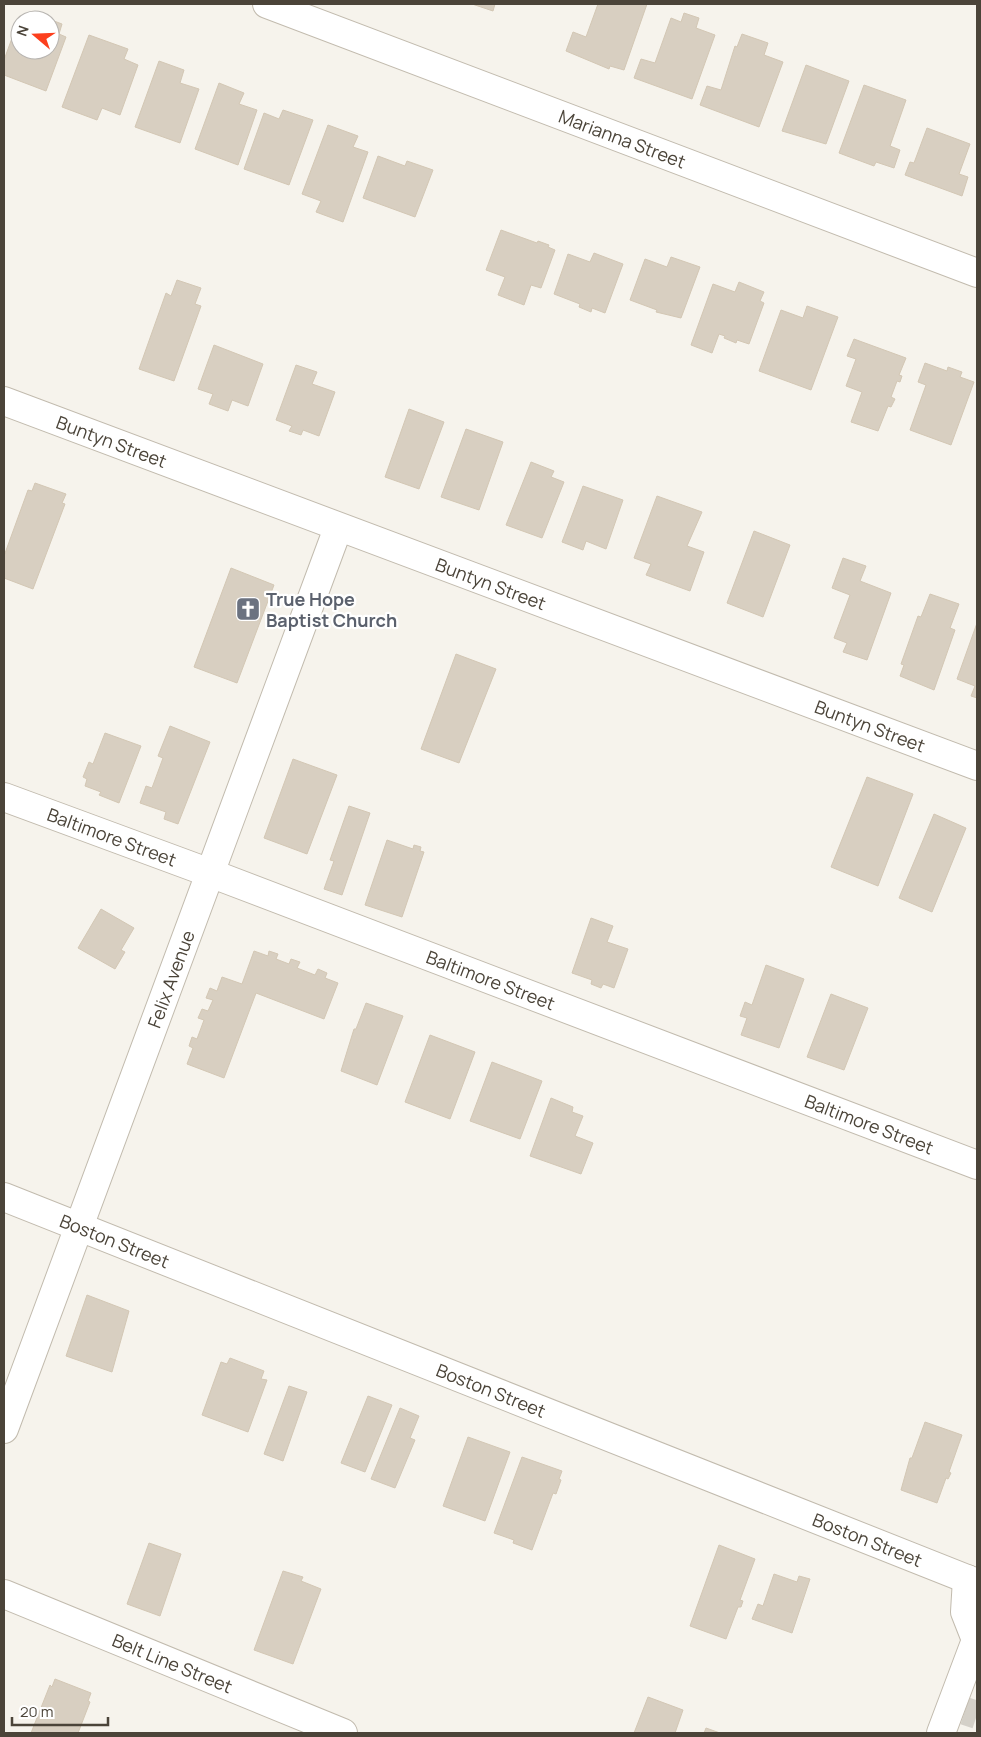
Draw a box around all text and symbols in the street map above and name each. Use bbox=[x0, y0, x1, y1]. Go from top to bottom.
north arrow bbox=[10, 10, 60, 60]
text: N bbox=[12, 23, 33, 38]
street label: Marianna Street bbox=[556, 104, 689, 174]
street label: Buntyn Street bbox=[53, 410, 170, 473]
street label: Buntyn Street bbox=[432, 552, 549, 615]
place label: True Hope Baptist Church bbox=[266, 587, 397, 632]
church icon: True Hope Baptist Church bbox=[235, 596, 261, 622]
street label: Buntyn Street bbox=[811, 694, 929, 758]
street label: Baltimore Street bbox=[44, 802, 180, 872]
street label: Felix Avenue bbox=[142, 927, 200, 1031]
street label: Baltimore Street bbox=[423, 944, 559, 1015]
street label: Baltimore Street bbox=[801, 1089, 937, 1159]
street label: Boston Street bbox=[56, 1208, 173, 1273]
street label: Boston Street bbox=[433, 1358, 549, 1423]
street label: Boston Street bbox=[809, 1507, 926, 1572]
street label: Belt Line Street bbox=[109, 1628, 236, 1698]
scale bar bbox=[12, 1694, 109, 1726]
text: 20 m bbox=[20, 1701, 53, 1722]

